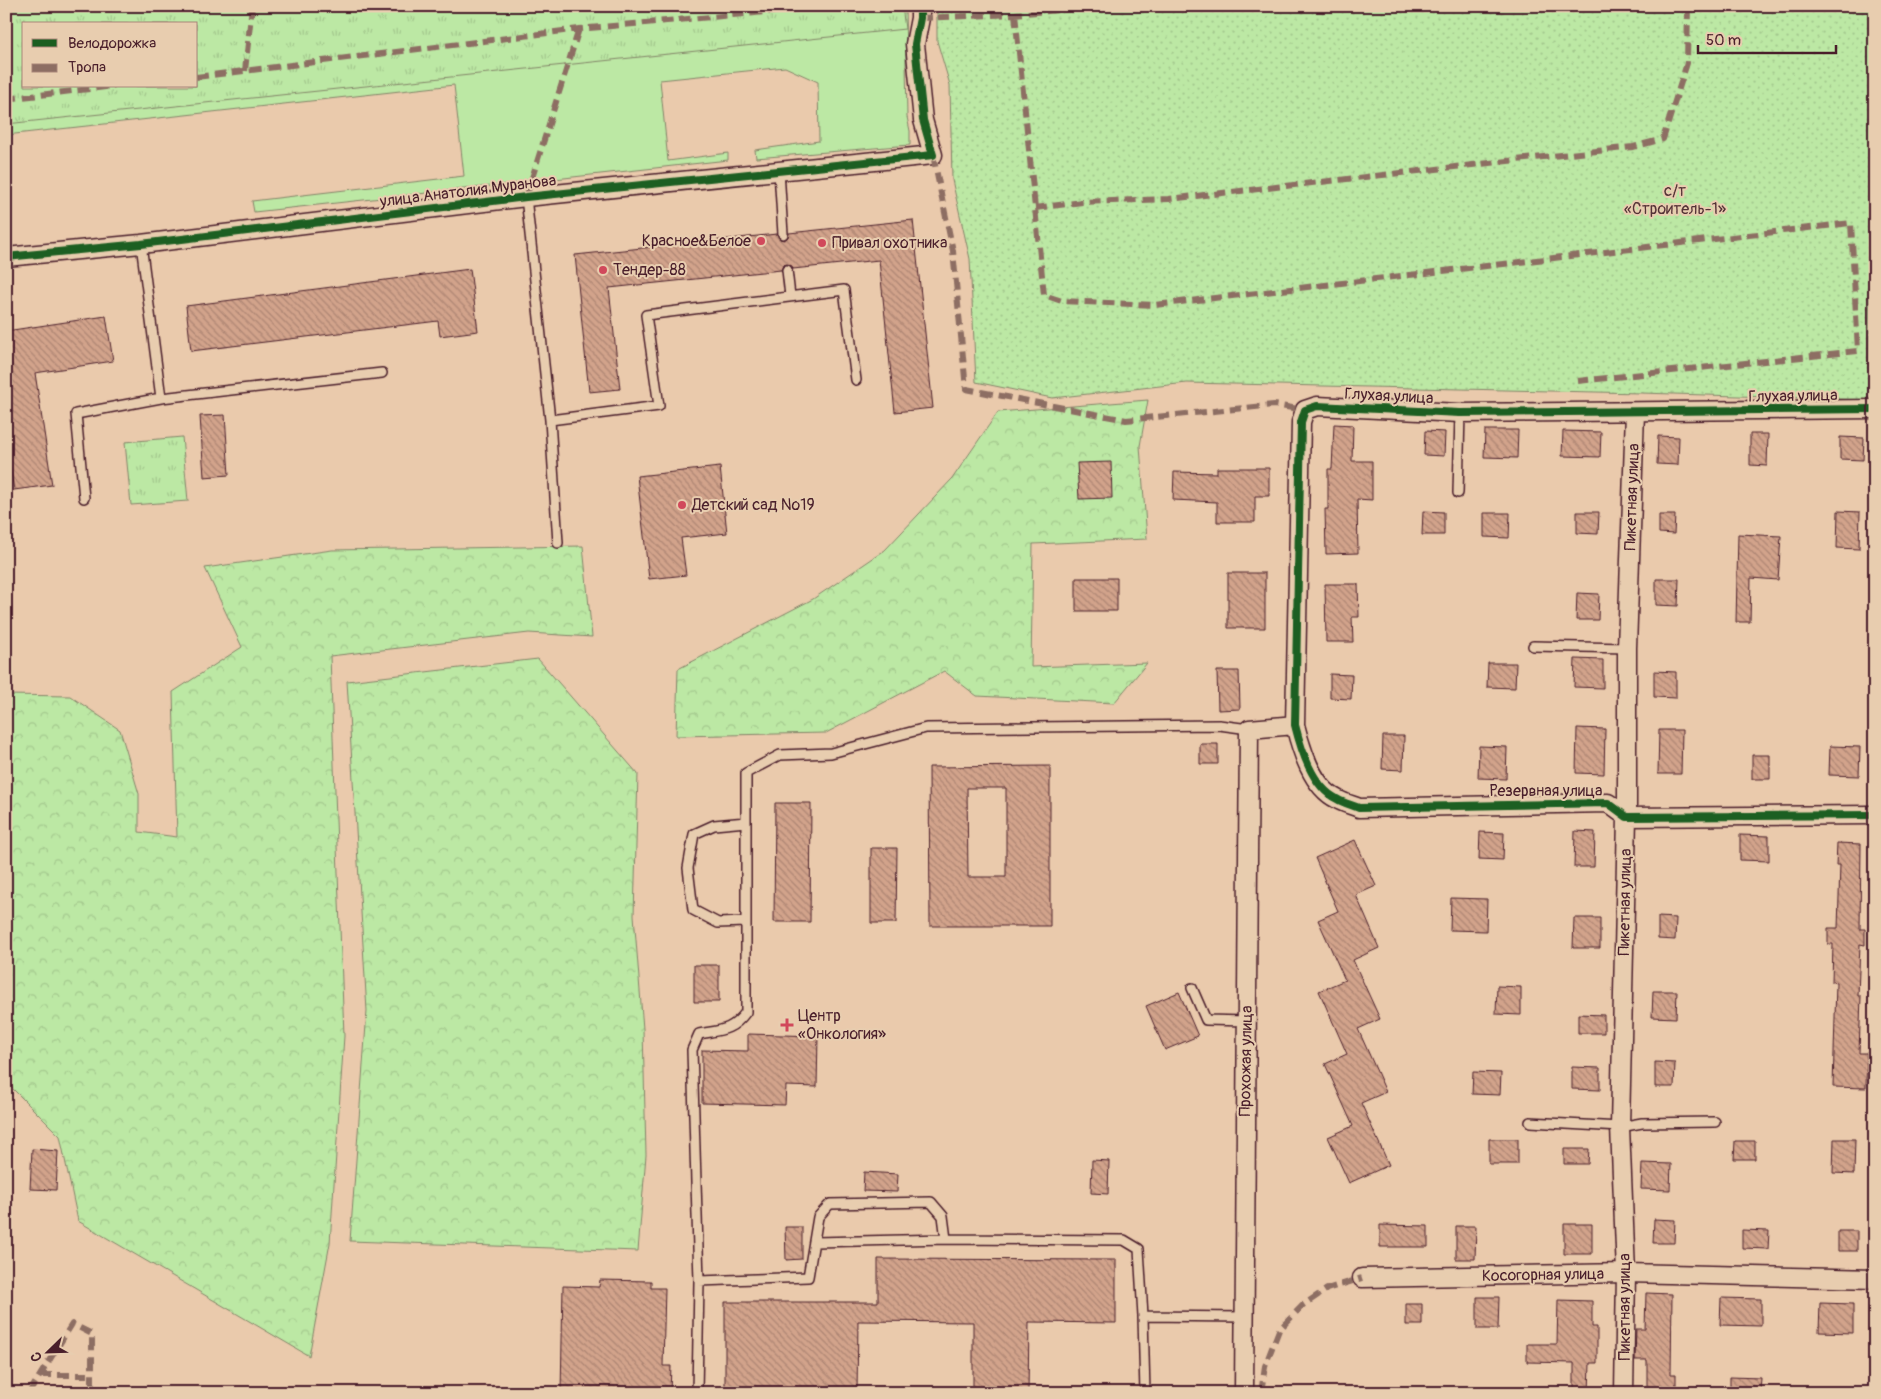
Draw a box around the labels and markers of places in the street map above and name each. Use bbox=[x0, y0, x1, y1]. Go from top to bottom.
place label: Красное&Белое bbox=[642, 231, 751, 251]
place label: Привал охотника bbox=[832, 233, 947, 253]
marker: Красное&Белое bbox=[755, 235, 767, 247]
marker: Привал охотника bbox=[816, 237, 828, 249]
place label: Тендер-88 bbox=[613, 260, 686, 280]
marker: Тендер-88 bbox=[597, 264, 609, 276]
place label: Детский сад №19 bbox=[691, 495, 815, 515]
marker: Детский сад №19 bbox=[676, 499, 688, 511]
place label: Центр «Онкология» bbox=[798, 1006, 886, 1044]
marker: Центр «Онкология» bbox=[780, 1018, 794, 1032]

